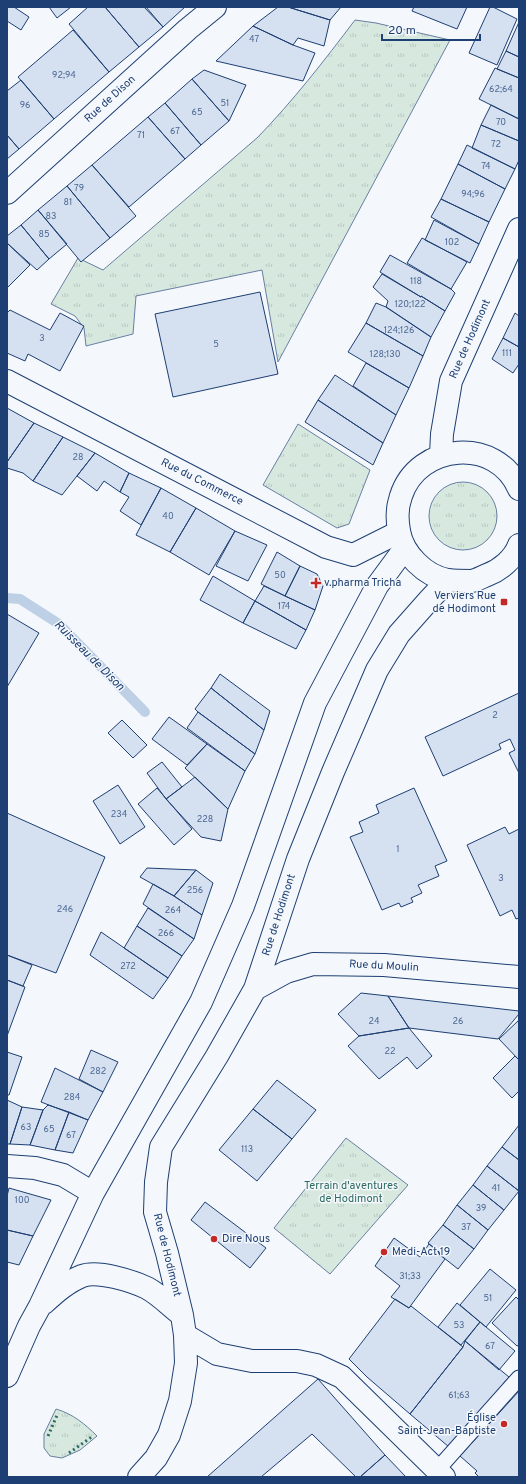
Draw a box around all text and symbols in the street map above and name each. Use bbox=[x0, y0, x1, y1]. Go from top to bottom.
scale bar bbox=[382, 16, 480, 42]
text: 20 m bbox=[388, 23, 416, 39]
house number: 47 bbox=[249, 34, 259, 45]
house number: 92;94 bbox=[52, 70, 76, 81]
street label: Rue de Dison bbox=[81, 72, 139, 126]
house number: 62;64 bbox=[489, 84, 513, 95]
house number: 51 bbox=[221, 98, 229, 109]
house number: 96 bbox=[20, 100, 30, 111]
house number: 65 bbox=[192, 107, 202, 118]
house number: 70 bbox=[496, 117, 506, 128]
house number: 67 bbox=[170, 126, 180, 137]
house number: 71 bbox=[137, 130, 145, 141]
house number: 72 bbox=[491, 139, 501, 150]
house number: 74 bbox=[481, 161, 491, 172]
house number: 79 bbox=[74, 183, 84, 194]
house number: 94;96 bbox=[461, 189, 485, 200]
house number: 81 bbox=[64, 197, 72, 208]
house number: 83 bbox=[46, 211, 56, 222]
house number: 85 bbox=[38, 229, 50, 240]
house number: 102 bbox=[445, 237, 459, 248]
house number: 118 bbox=[410, 276, 422, 287]
street label: Rue de Hodimont bbox=[446, 297, 494, 381]
house number: 120;122 bbox=[394, 299, 426, 310]
house number: 124;126 bbox=[384, 325, 414, 336]
house number: 3 bbox=[39, 333, 45, 344]
house number: 5 bbox=[213, 339, 219, 350]
house number: 111 bbox=[502, 348, 512, 359]
house number: 128;130 bbox=[370, 349, 401, 360]
house number: 28 bbox=[72, 452, 84, 463]
street label: Rue du Commerce bbox=[159, 455, 246, 509]
house number: 40 bbox=[162, 511, 174, 522]
house number: 50 bbox=[274, 570, 286, 581]
place label: v.pharma Tricha bbox=[324, 576, 402, 590]
marker: v.pharma Tricha bbox=[311, 578, 321, 588]
place label: Verviers Rue de Hodimont bbox=[433, 589, 496, 616]
marker: Verviers Rue de Hodimont bbox=[499, 597, 509, 607]
house number: 174 bbox=[278, 601, 291, 612]
water label: Ruisseau de Dison bbox=[50, 617, 128, 695]
house number: 2 bbox=[492, 710, 498, 721]
house number: 234 bbox=[111, 809, 128, 820]
house number: 228 bbox=[197, 814, 213, 825]
house number: 1 bbox=[396, 844, 400, 855]
street label: Rue de Hodimont bbox=[259, 872, 299, 958]
house number: 3 bbox=[498, 873, 504, 884]
house number: 256 bbox=[187, 885, 203, 896]
house number: 246 bbox=[57, 904, 73, 915]
house number: 264 bbox=[165, 905, 182, 916]
house number: 266 bbox=[158, 928, 174, 939]
street label: Rue du Moulin bbox=[349, 957, 419, 975]
house number: 272 bbox=[120, 961, 136, 972]
house number: 24 bbox=[368, 1016, 380, 1027]
house number: 26 bbox=[453, 1016, 463, 1027]
house number: 22 bbox=[384, 1046, 396, 1057]
house number: 282 bbox=[90, 1066, 106, 1077]
house number: 284 bbox=[64, 1092, 81, 1103]
house number: 63 bbox=[21, 1122, 31, 1133]
house number: 65 bbox=[44, 1124, 54, 1135]
house number: 67 bbox=[66, 1130, 76, 1141]
house number: 113 bbox=[241, 1144, 253, 1155]
park label: Terrain d'aventures de Hodimont bbox=[304, 1179, 398, 1206]
house number: 41 bbox=[492, 1183, 500, 1194]
house number: 100 bbox=[15, 1195, 30, 1206]
house number: 39 bbox=[476, 1203, 486, 1214]
street label: Rue de Hodimont bbox=[150, 1212, 184, 1298]
house number: 37 bbox=[461, 1222, 471, 1233]
place label: Dire Nous bbox=[222, 1232, 270, 1246]
marker: Dire Nous bbox=[209, 1234, 219, 1244]
place label: Medi-Act 19 bbox=[392, 1245, 450, 1259]
marker: Medi-Act 19 bbox=[379, 1247, 389, 1257]
house number: 31;33 bbox=[399, 1271, 421, 1282]
house number: 51 bbox=[484, 1293, 492, 1304]
house number: 53 bbox=[453, 1320, 465, 1331]
house number: 67 bbox=[485, 1341, 495, 1352]
house number: 61;63 bbox=[448, 1390, 470, 1401]
place label: Église Saint-Jean-Baptiste bbox=[398, 1410, 496, 1438]
marker: Église Saint-Jean-Baptiste bbox=[499, 1419, 509, 1429]

